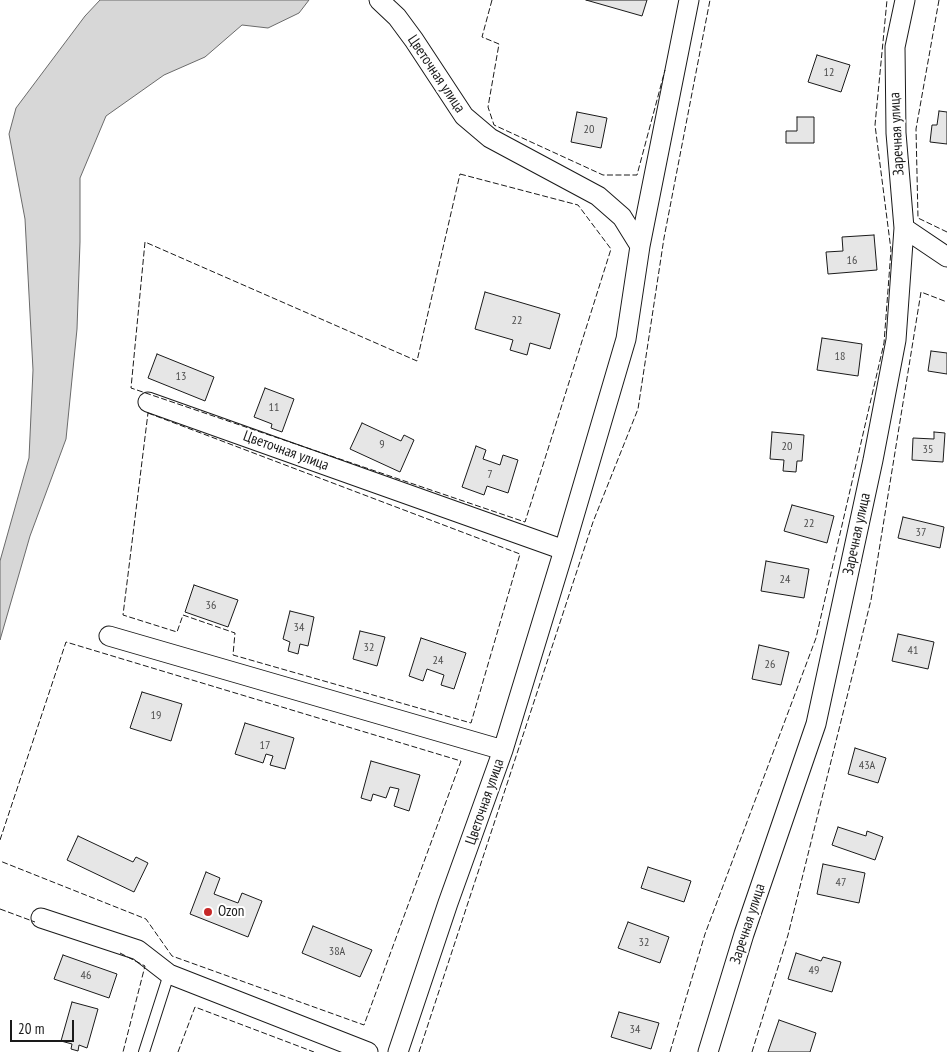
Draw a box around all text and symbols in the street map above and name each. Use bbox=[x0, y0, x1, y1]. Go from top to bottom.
street label: Цветочная улица bbox=[403, 32, 469, 116]
house number: 12 bbox=[824, 66, 834, 80]
street label: Заречная улица bbox=[886, 92, 908, 176]
house number: 20 bbox=[584, 123, 594, 137]
house number: 16 bbox=[847, 254, 857, 268]
house number: 22 bbox=[512, 314, 522, 328]
house number: 18 bbox=[835, 350, 845, 364]
house number: 13 bbox=[176, 370, 186, 384]
house number: 11 bbox=[269, 401, 279, 415]
street label: Цветочная улица bbox=[241, 427, 331, 475]
house number: 9 bbox=[379, 438, 385, 452]
house number: 20 bbox=[782, 440, 792, 454]
house number: 35 bbox=[923, 443, 933, 457]
house number: 7 bbox=[487, 468, 493, 482]
street label: Заречная улица bbox=[840, 491, 874, 577]
house number: 22 bbox=[804, 517, 814, 531]
house number: 37 bbox=[916, 526, 926, 540]
house number: 24 bbox=[780, 573, 790, 587]
house number: 36 bbox=[206, 599, 216, 613]
house number: 34 bbox=[294, 621, 304, 635]
house number: 32 bbox=[364, 641, 374, 655]
house number: 41 bbox=[908, 644, 918, 658]
house number: 24 bbox=[433, 654, 443, 668]
house number: 26 bbox=[765, 658, 775, 672]
house number: 19 bbox=[151, 709, 161, 723]
house number: 17 bbox=[260, 739, 270, 753]
street label: Цветочная улица bbox=[462, 757, 508, 847]
house number: 43А bbox=[859, 759, 875, 773]
house number: 47 bbox=[836, 876, 846, 890]
street label: Заречная улица bbox=[727, 882, 769, 966]
place label: Ozon bbox=[218, 903, 244, 921]
marker: Ozon bbox=[202, 906, 214, 918]
house number: 32 bbox=[639, 936, 649, 950]
house number: 38А bbox=[329, 945, 345, 959]
house number: 49 bbox=[809, 964, 819, 978]
house number: 46 bbox=[81, 969, 91, 983]
scale bar bbox=[12, 1010, 76, 1042]
text: 20 m bbox=[18, 1019, 44, 1038]
house number: 34 bbox=[630, 1023, 640, 1037]

